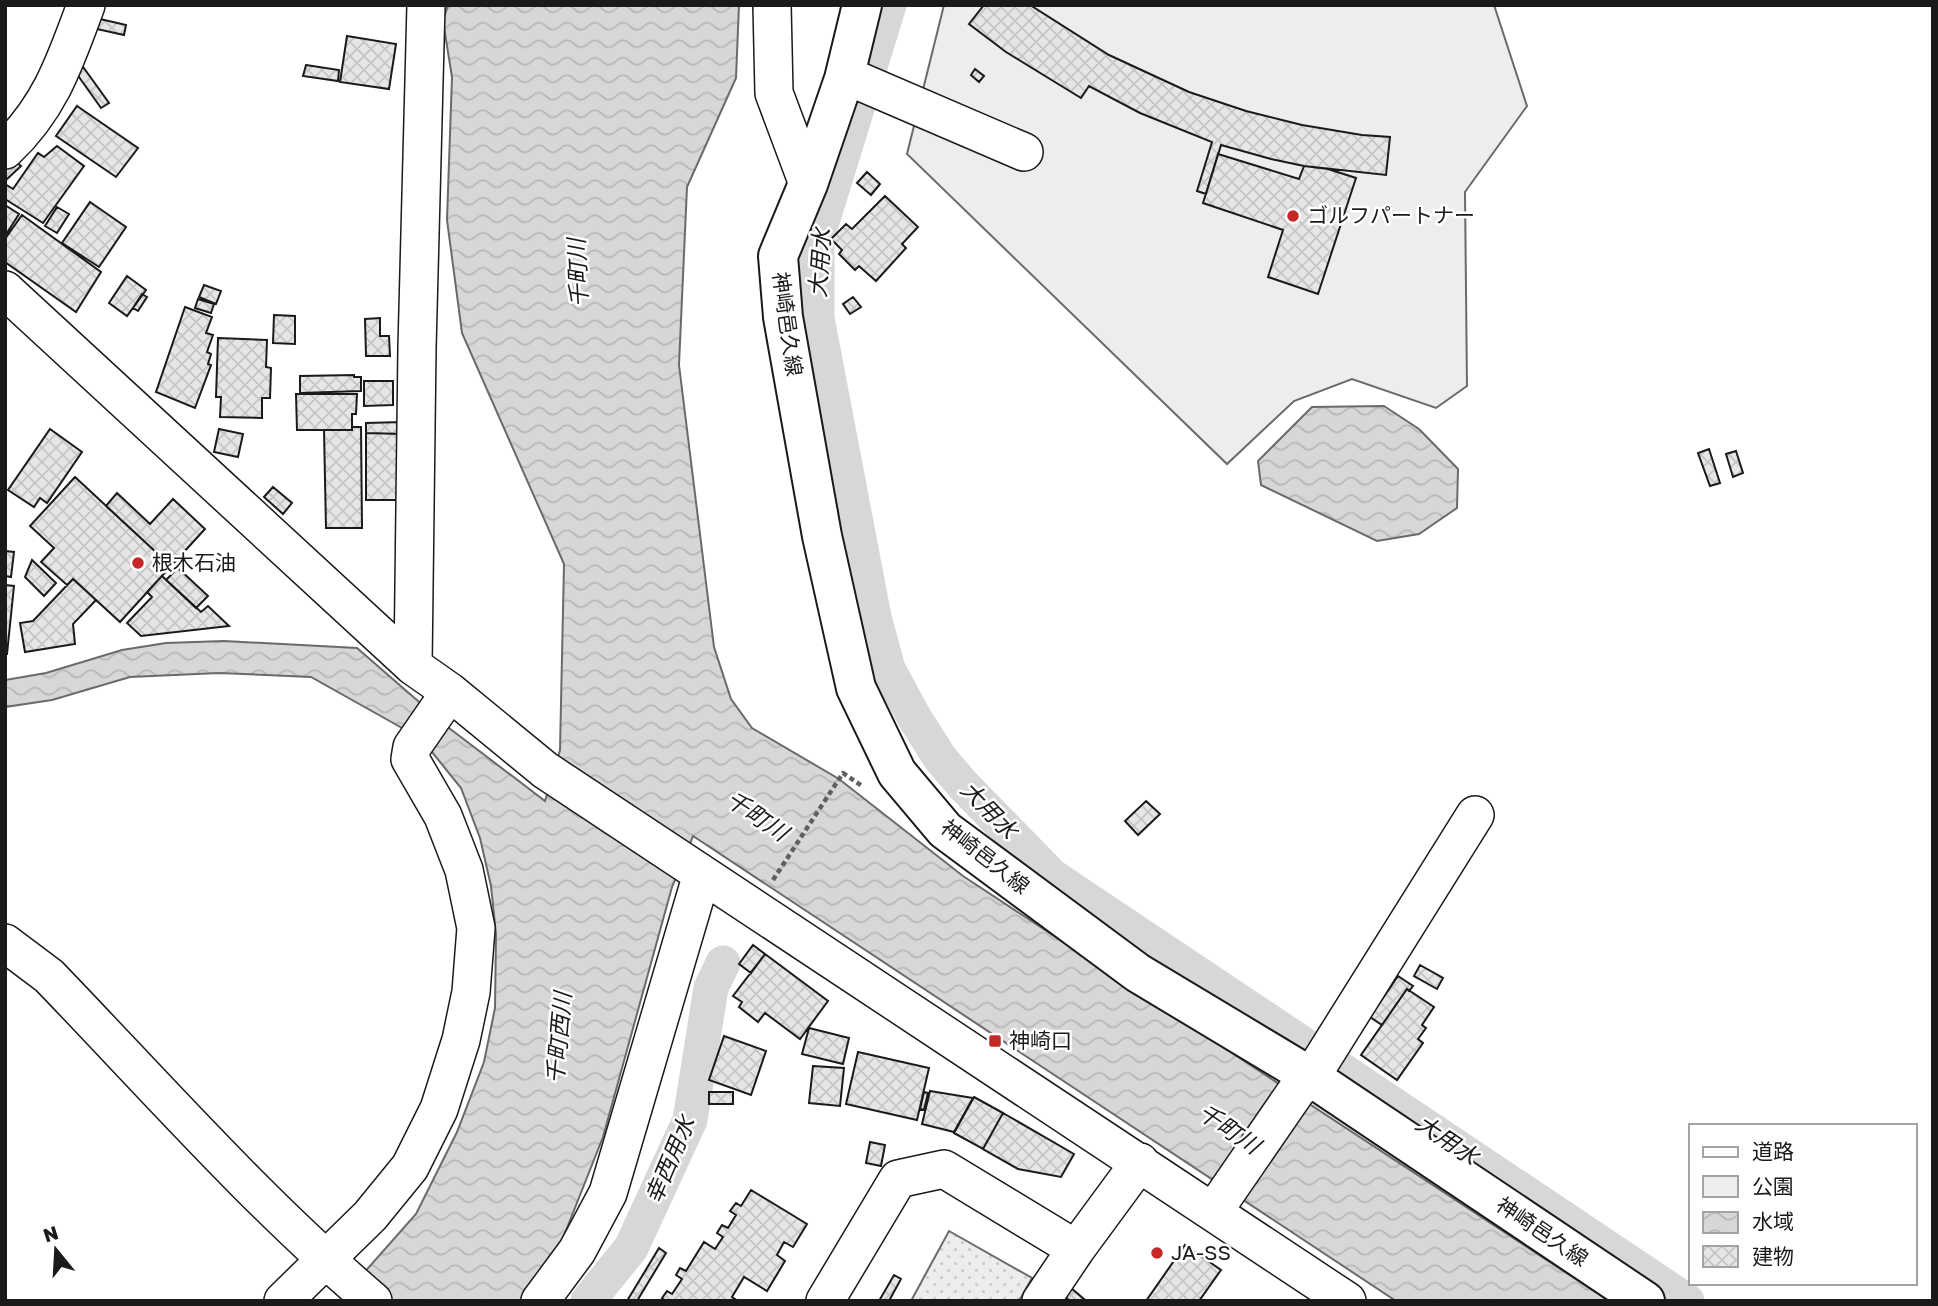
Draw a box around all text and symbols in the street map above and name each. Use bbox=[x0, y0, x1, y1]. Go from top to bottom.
place label: ゴルフパートナー bbox=[1307, 202, 1475, 228]
marker: ゴルフパートナー bbox=[1285, 208, 1301, 224]
water label: 大用水 bbox=[803, 225, 836, 298]
water label: 千町川 bbox=[561, 235, 593, 308]
street label: 神崎邑久線 bbox=[768, 270, 808, 378]
place label: 根木石油 bbox=[152, 549, 236, 575]
marker: 根木石油 bbox=[130, 555, 146, 571]
water label: 大用水 bbox=[956, 775, 1026, 846]
water label: 千町川 bbox=[721, 784, 796, 848]
street label: 神崎邑久線 bbox=[936, 814, 1035, 899]
water label: 千町西川 bbox=[540, 988, 576, 1085]
place label: 神崎口 bbox=[1009, 1027, 1072, 1053]
marker: 神崎口 bbox=[987, 1033, 1003, 1049]
water label: 千町川 bbox=[1193, 1097, 1268, 1161]
water label: 大用水 bbox=[1411, 1108, 1486, 1172]
water label: 幸西用水 bbox=[638, 1109, 701, 1207]
legend bbox=[1689, 1124, 1917, 1285]
text: 道路 bbox=[1752, 1138, 1794, 1164]
text: 公園 bbox=[1752, 1173, 1794, 1199]
street label: 神崎邑久線 bbox=[1492, 1191, 1593, 1271]
text: 水域 bbox=[1752, 1208, 1794, 1234]
north arrow bbox=[21, 1215, 91, 1285]
text: N bbox=[40, 1220, 61, 1247]
place label: JA-SS bbox=[1171, 1239, 1231, 1265]
text: 建物 bbox=[1752, 1243, 1794, 1269]
marker: JA-SS bbox=[1149, 1245, 1165, 1261]

